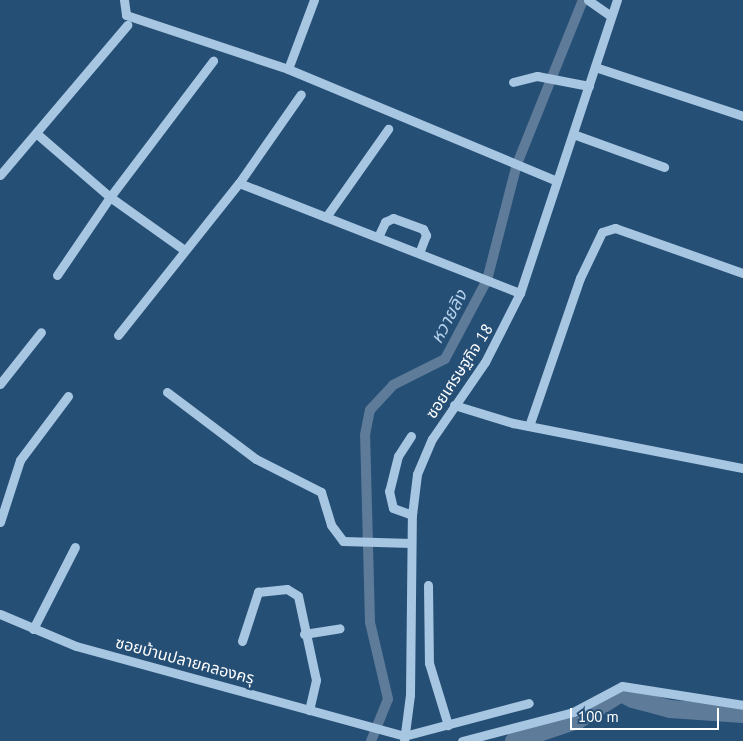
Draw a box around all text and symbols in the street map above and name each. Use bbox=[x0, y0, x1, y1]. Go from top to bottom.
water label: หวายลิง bbox=[426, 287, 472, 347]
street label: ซอยเศรษฐกิจ 18 bbox=[421, 320, 497, 422]
street label: ซอยบ้านปลายคลองครุ bbox=[114, 632, 256, 688]
scale bar bbox=[573, 698, 722, 730]
text: 100 m bbox=[578, 707, 619, 726]

